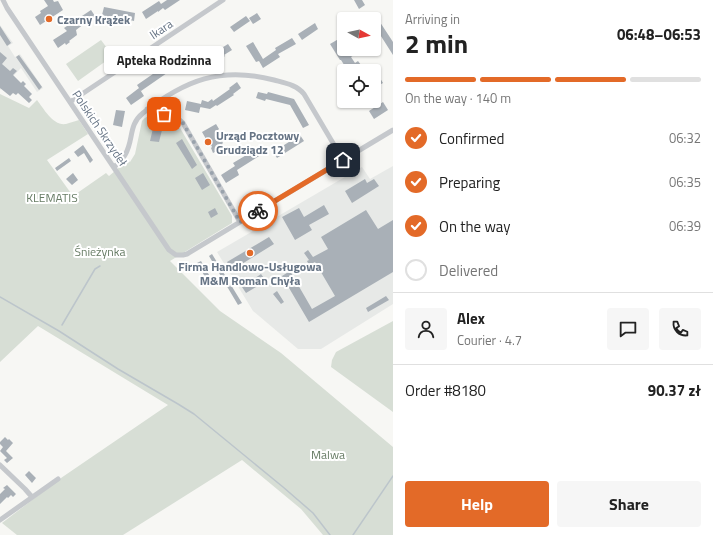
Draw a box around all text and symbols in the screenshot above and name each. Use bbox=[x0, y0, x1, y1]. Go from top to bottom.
text: Arriving in bbox=[405, 9, 460, 29]
place label: Czarny Krążek bbox=[57, 10, 131, 29]
north arrow bbox=[337, 12, 381, 56]
map controls bbox=[337, 12, 381, 108]
marker: Czarny Krążek bbox=[44, 14, 54, 24]
street label: Ikara bbox=[145, 14, 177, 44]
text: 06:48–06:53 bbox=[617, 23, 701, 46]
text: 2 min bbox=[405, 24, 468, 63]
callout: Apteka Rodzinna bbox=[104, 46, 224, 74]
text: Apteka Rodzinna bbox=[117, 50, 211, 70]
button: locate bbox=[337, 64, 381, 108]
street label: Polskich Skrzydeł bbox=[67, 86, 133, 170]
text: On the way · 140 m bbox=[405, 88, 511, 108]
pin bbox=[147, 97, 181, 131]
icon: bag bbox=[153, 103, 175, 125]
place label: Urząd Pocztowy Grudziądz 12 bbox=[216, 126, 299, 159]
icon: check bbox=[405, 127, 427, 149]
text: Confirmed bbox=[439, 127, 504, 150]
text: 06:32 bbox=[669, 128, 701, 148]
marker: Urząd Pocztowy Grudziądz 12 bbox=[203, 137, 213, 147]
pin bbox=[326, 143, 360, 177]
icon: home bbox=[332, 149, 354, 171]
icon: check bbox=[405, 171, 427, 193]
text: Preparing bbox=[439, 171, 500, 194]
text: 06:35 bbox=[669, 172, 701, 192]
park label: KLEMATIS bbox=[26, 188, 78, 207]
courier bbox=[238, 191, 278, 231]
icon: bike bbox=[247, 200, 269, 222]
icon: check bbox=[405, 215, 427, 237]
text: On the way bbox=[439, 215, 511, 238]
text: 06:39 bbox=[669, 216, 701, 236]
park label: Śnieżynka bbox=[74, 242, 126, 261]
marker: Firma Handlowo-Usługowa M&M Roman Chyła bbox=[245, 248, 255, 258]
place label: Firma Handlowo-Usługowa M&M Roman Chyła bbox=[178, 257, 322, 290]
text: Delivered bbox=[439, 259, 498, 282]
text: Alex bbox=[457, 307, 485, 330]
button: person bbox=[405, 308, 447, 350]
button: chat bbox=[607, 308, 649, 350]
button: phone bbox=[659, 308, 701, 350]
text: Courier · 4.7 bbox=[457, 330, 522, 350]
text: Order #8180 bbox=[405, 379, 486, 402]
text: 90.37 zł bbox=[648, 379, 701, 402]
park label: Malwa bbox=[311, 445, 345, 464]
button: Help bbox=[405, 481, 549, 527]
button: Share bbox=[557, 481, 701, 527]

